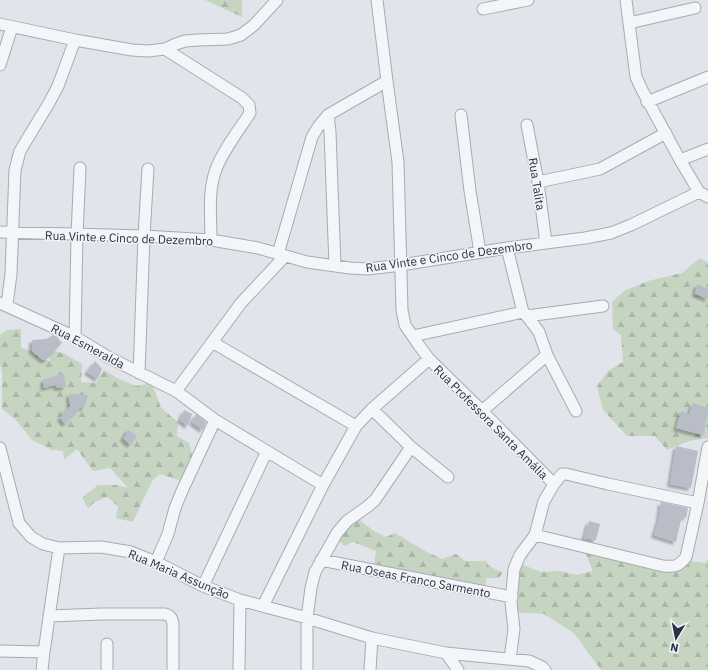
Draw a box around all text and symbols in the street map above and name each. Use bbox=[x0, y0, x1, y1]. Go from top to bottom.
street label: Rua Talita bbox=[525, 157, 549, 212]
street label: Rua Vinte e Cinco de Dezembro bbox=[45, 228, 214, 248]
street label: Rua Vinte e Cinco de Dezembro bbox=[365, 237, 534, 275]
street label: Rua Esmeralda bbox=[49, 320, 128, 372]
street label: Rua Professora Santa Amália bbox=[431, 362, 552, 483]
street label: Rua Maria Assunção bbox=[126, 546, 232, 602]
street label: Rua Oseas Franco Sarmento bbox=[340, 557, 492, 601]
north arrow bbox=[656, 618, 696, 658]
text: N bbox=[669, 640, 679, 655]

